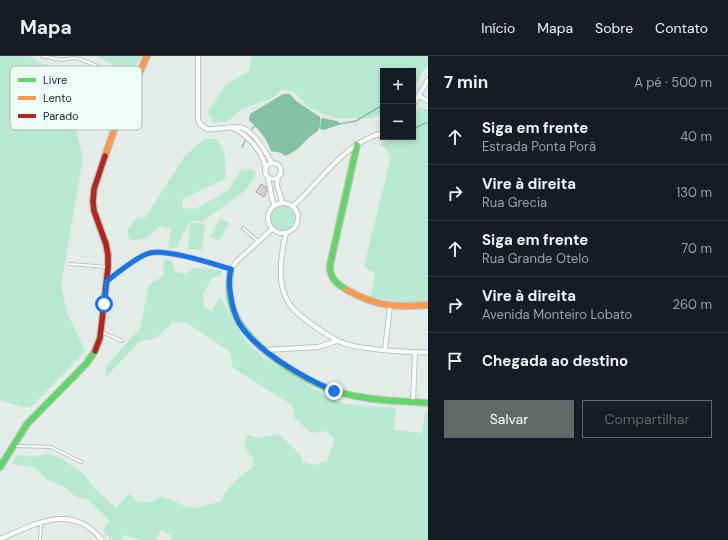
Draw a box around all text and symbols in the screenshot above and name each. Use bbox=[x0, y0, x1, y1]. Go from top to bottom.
text: Mapa bbox=[20, 15, 72, 40]
text: Início bbox=[481, 19, 515, 37]
text: Mapa bbox=[537, 19, 573, 37]
text: Sobre bbox=[595, 19, 633, 37]
text: Contato bbox=[655, 19, 708, 37]
legend bbox=[10, 66, 142, 130]
map controls bbox=[380, 68, 416, 140]
button: + bbox=[380, 68, 416, 104]
text: 7 min bbox=[444, 71, 488, 93]
text: Livre bbox=[43, 73, 67, 87]
text: A pé · 500 m bbox=[634, 74, 712, 91]
text: Lento bbox=[43, 91, 72, 105]
button: − bbox=[380, 104, 416, 140]
text: Parado bbox=[43, 109, 79, 123]
text: Siga em frente bbox=[482, 118, 588, 138]
icon: ahead bbox=[444, 126, 466, 148]
text: 40 m bbox=[680, 128, 712, 145]
text: Estrada Ponta Porã bbox=[482, 138, 596, 155]
text: Vire à direita bbox=[482, 174, 576, 194]
icon: right bbox=[444, 182, 466, 204]
text: 130 m bbox=[676, 184, 712, 201]
text: Rua Grecia bbox=[482, 194, 547, 211]
text: Siga em frente bbox=[482, 230, 588, 250]
icon: ahead bbox=[444, 238, 466, 260]
text: 70 m bbox=[681, 240, 712, 257]
text: Rua Grande Otelo bbox=[482, 250, 589, 267]
text: Vire à direita bbox=[482, 286, 576, 306]
icon: right bbox=[444, 294, 466, 316]
route start bbox=[95, 295, 113, 313]
text: 260 m bbox=[672, 296, 712, 313]
text: Avenida Monteiro Lobato bbox=[482, 306, 632, 323]
icon: arrive bbox=[444, 350, 466, 372]
text: Chegada ao destino bbox=[482, 351, 628, 371]
route end bbox=[325, 382, 343, 400]
button: Salvar bbox=[444, 400, 574, 438]
button: Compartilhar bbox=[582, 400, 712, 438]

